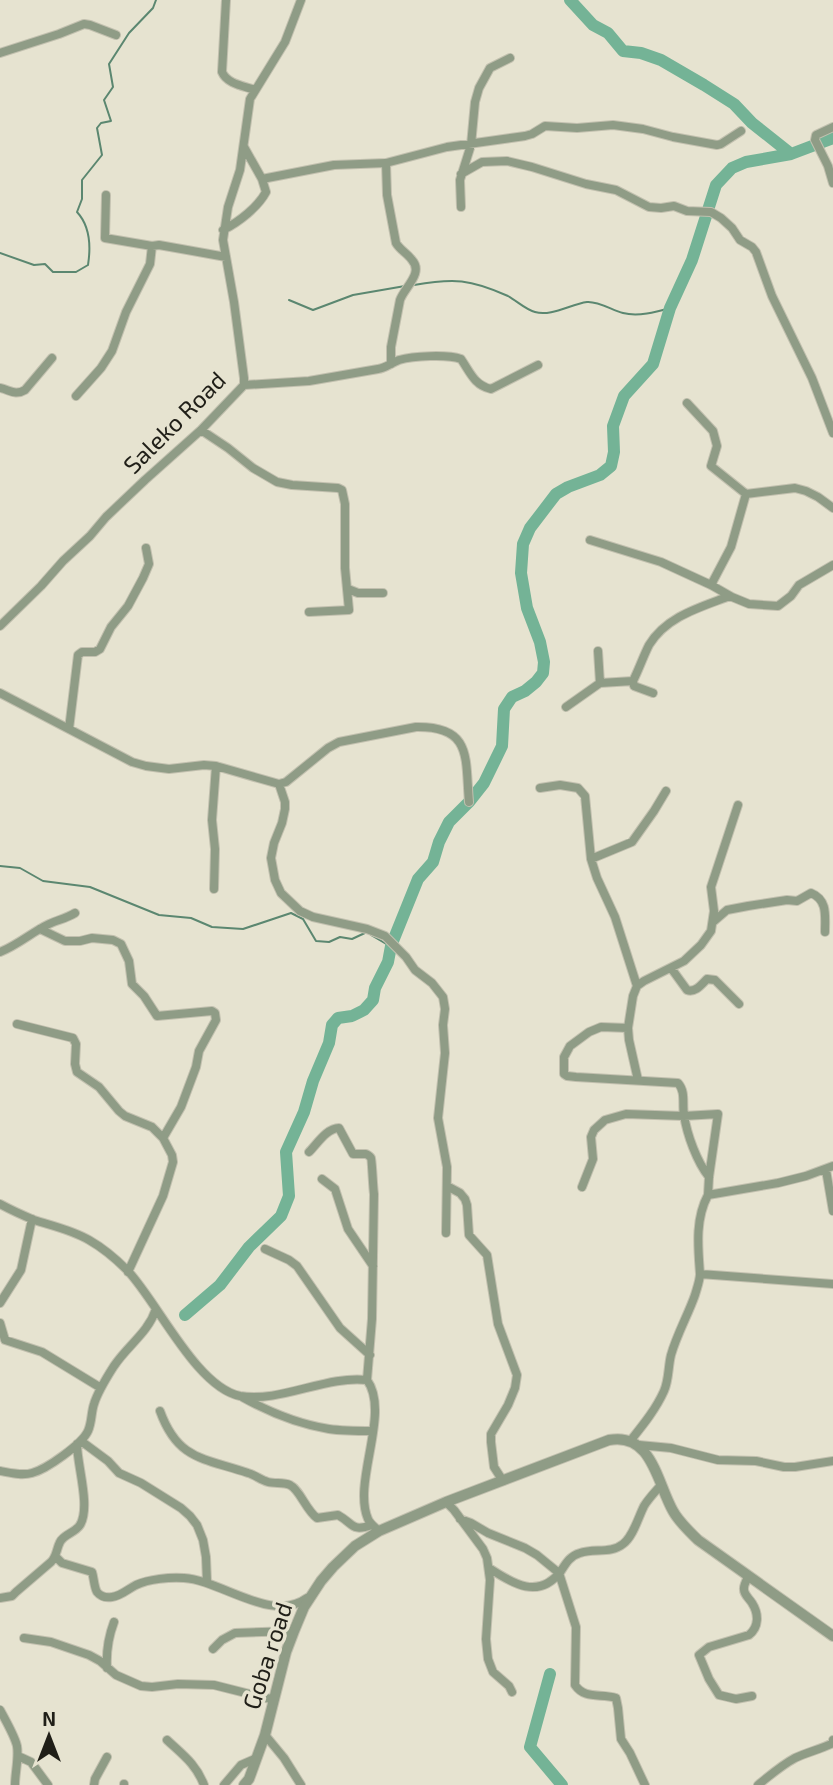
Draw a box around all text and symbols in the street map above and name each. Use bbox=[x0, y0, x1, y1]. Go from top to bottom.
street label: Saleko Road bbox=[117, 365, 231, 479]
street label: Goba road bbox=[236, 1598, 297, 1713]
north arrow bbox=[14, 1701, 84, 1771]
text: N bbox=[42, 1707, 56, 1730]

